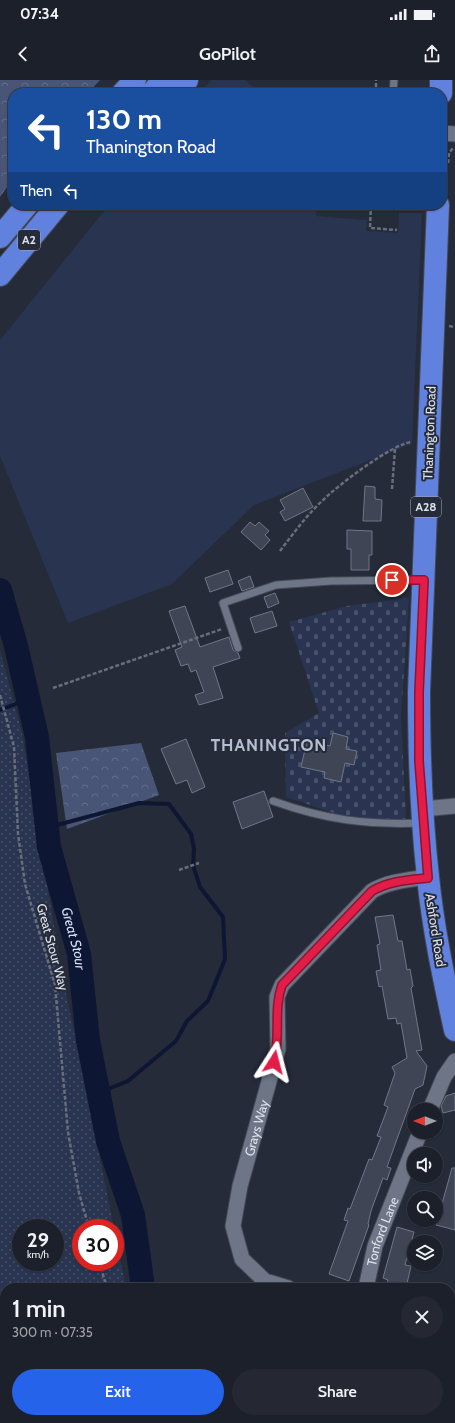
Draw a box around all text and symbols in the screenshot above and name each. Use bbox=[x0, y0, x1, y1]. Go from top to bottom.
text: 07:34 bbox=[20, 5, 59, 23]
icon: back bbox=[12, 43, 34, 65]
text: GoPilot bbox=[199, 43, 256, 65]
icon: share bbox=[421, 43, 443, 65]
text: 130 m bbox=[86, 102, 162, 136]
icon: left bbox=[20, 104, 72, 156]
text: Thanington Road bbox=[86, 136, 216, 158]
icon: left bbox=[60, 180, 82, 202]
text: Then bbox=[20, 182, 52, 200]
road number: A2 bbox=[18, 230, 40, 250]
street label: Thanington Road bbox=[419, 386, 439, 480]
road number: A28 bbox=[411, 497, 441, 517]
pin bbox=[375, 563, 409, 597]
icon: arrive bbox=[381, 569, 403, 591]
district label: THANINGTON bbox=[211, 735, 327, 755]
street label: Ashford Road bbox=[422, 892, 450, 968]
street label: Great Stour Way bbox=[34, 902, 72, 993]
water label: Great Stour bbox=[57, 905, 90, 971]
position arrow bbox=[253, 1041, 295, 1083]
street label: Grays Way bbox=[241, 1097, 272, 1158]
north arrow bbox=[407, 1103, 443, 1139]
map controls bbox=[407, 1103, 443, 1271]
button: sound bbox=[407, 1147, 443, 1183]
button: search bbox=[407, 1191, 443, 1227]
street label: Tonford Lane bbox=[363, 1194, 402, 1267]
speed limit sign: 30 bbox=[72, 1219, 124, 1271]
text: 29 bbox=[27, 1228, 49, 1252]
button: layers bbox=[407, 1235, 443, 1271]
text: km/h bbox=[27, 1248, 49, 1261]
text: 1 min bbox=[12, 1294, 66, 1323]
button: close bbox=[401, 1296, 443, 1338]
text: 300 m · 07:35 bbox=[12, 1324, 93, 1340]
button: Exit bbox=[12, 1369, 224, 1415]
button: Share bbox=[232, 1369, 443, 1415]

